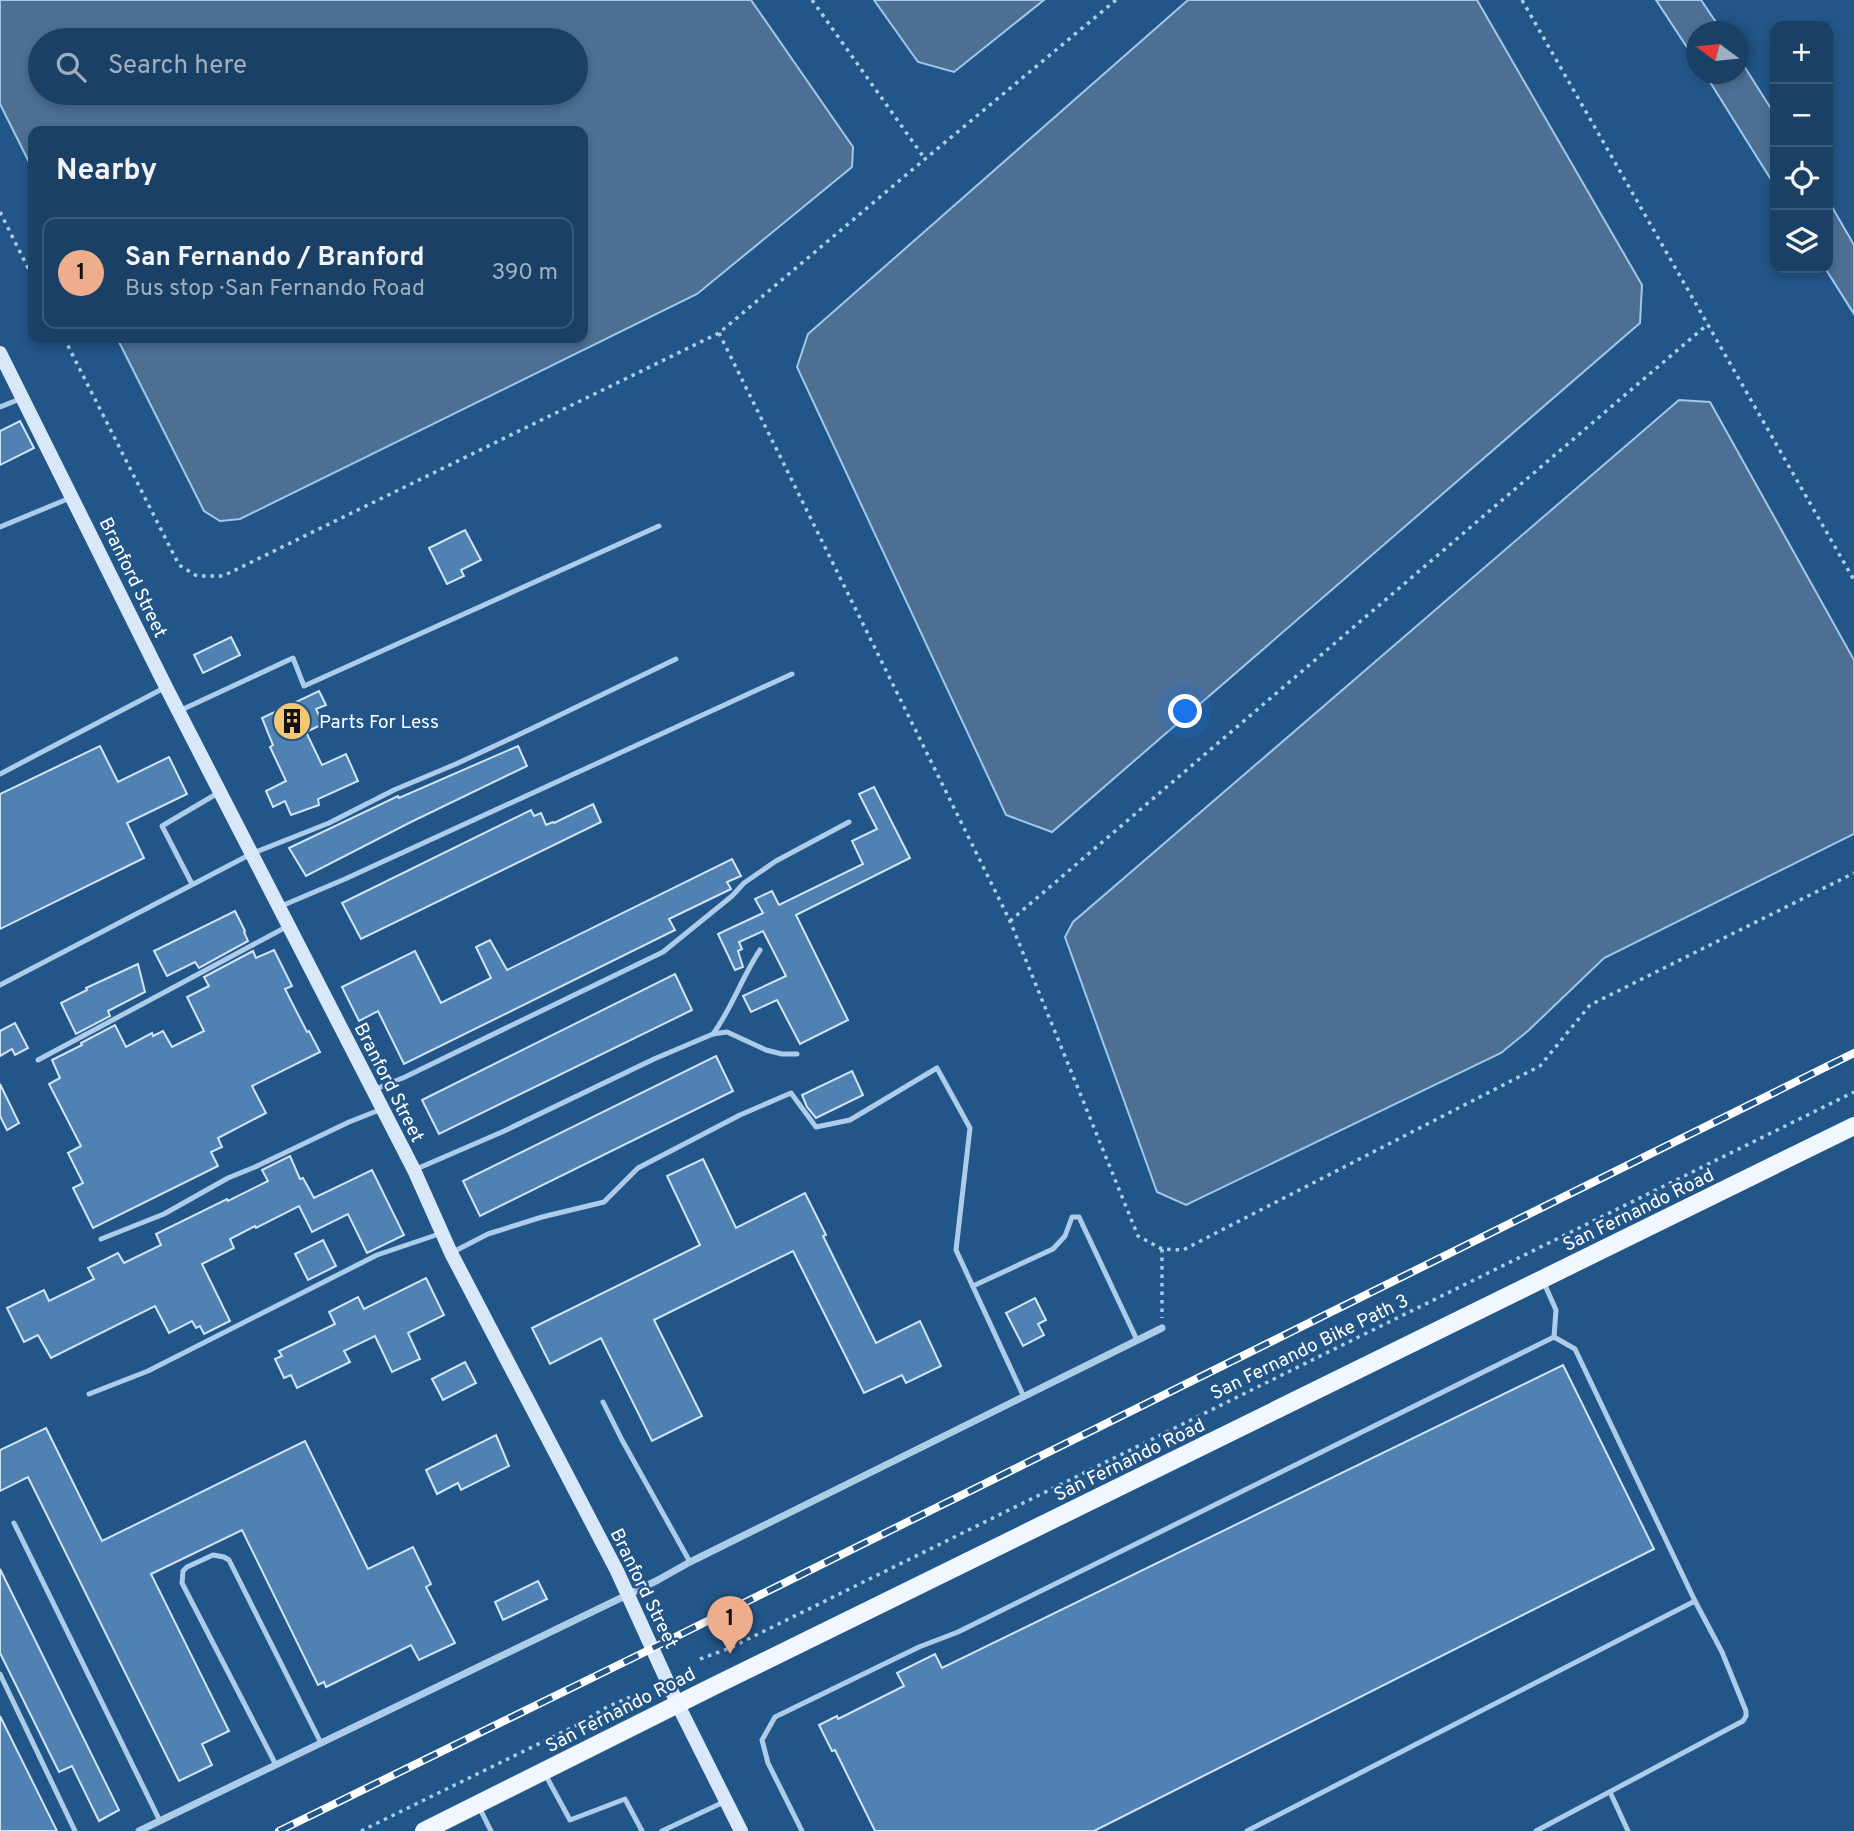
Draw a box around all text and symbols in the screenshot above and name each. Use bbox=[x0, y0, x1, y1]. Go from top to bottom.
north arrow bbox=[1686, 21, 1749, 84]
map controls bbox=[1770, 21, 1833, 273]
button: + bbox=[1770, 21, 1833, 84]
search box bbox=[28, 28, 588, 105]
icon: search bbox=[52, 48, 90, 86]
text: Search here bbox=[108, 50, 247, 83]
button: − bbox=[1770, 84, 1833, 147]
button: locate bbox=[1770, 147, 1833, 210]
text: Nearby bbox=[56, 153, 157, 190]
button: layers bbox=[1770, 210, 1833, 273]
text: San Fernando / Branford bbox=[125, 242, 424, 275]
text: 1 bbox=[76, 259, 86, 288]
text: 390 m bbox=[491, 259, 558, 288]
text: Bus stop · San Fernando Road bbox=[125, 275, 425, 304]
street label: Branford Street bbox=[93, 514, 172, 642]
your location bbox=[1168, 694, 1202, 728]
building icon: Parts For Less bbox=[271, 700, 313, 742]
place label: Parts For Less bbox=[319, 711, 439, 735]
street label: Branford Street bbox=[348, 1019, 429, 1147]
street label: San Fernando Road bbox=[1559, 1164, 1718, 1258]
street label: San Fernando Bike Path 3 bbox=[1207, 1289, 1413, 1406]
street label: San Fernando Road bbox=[1050, 1414, 1209, 1508]
street label: Branford Street bbox=[604, 1525, 683, 1653]
pin: 1 bbox=[707, 1596, 753, 1654]
street label: San Fernando Road bbox=[542, 1663, 700, 1759]

